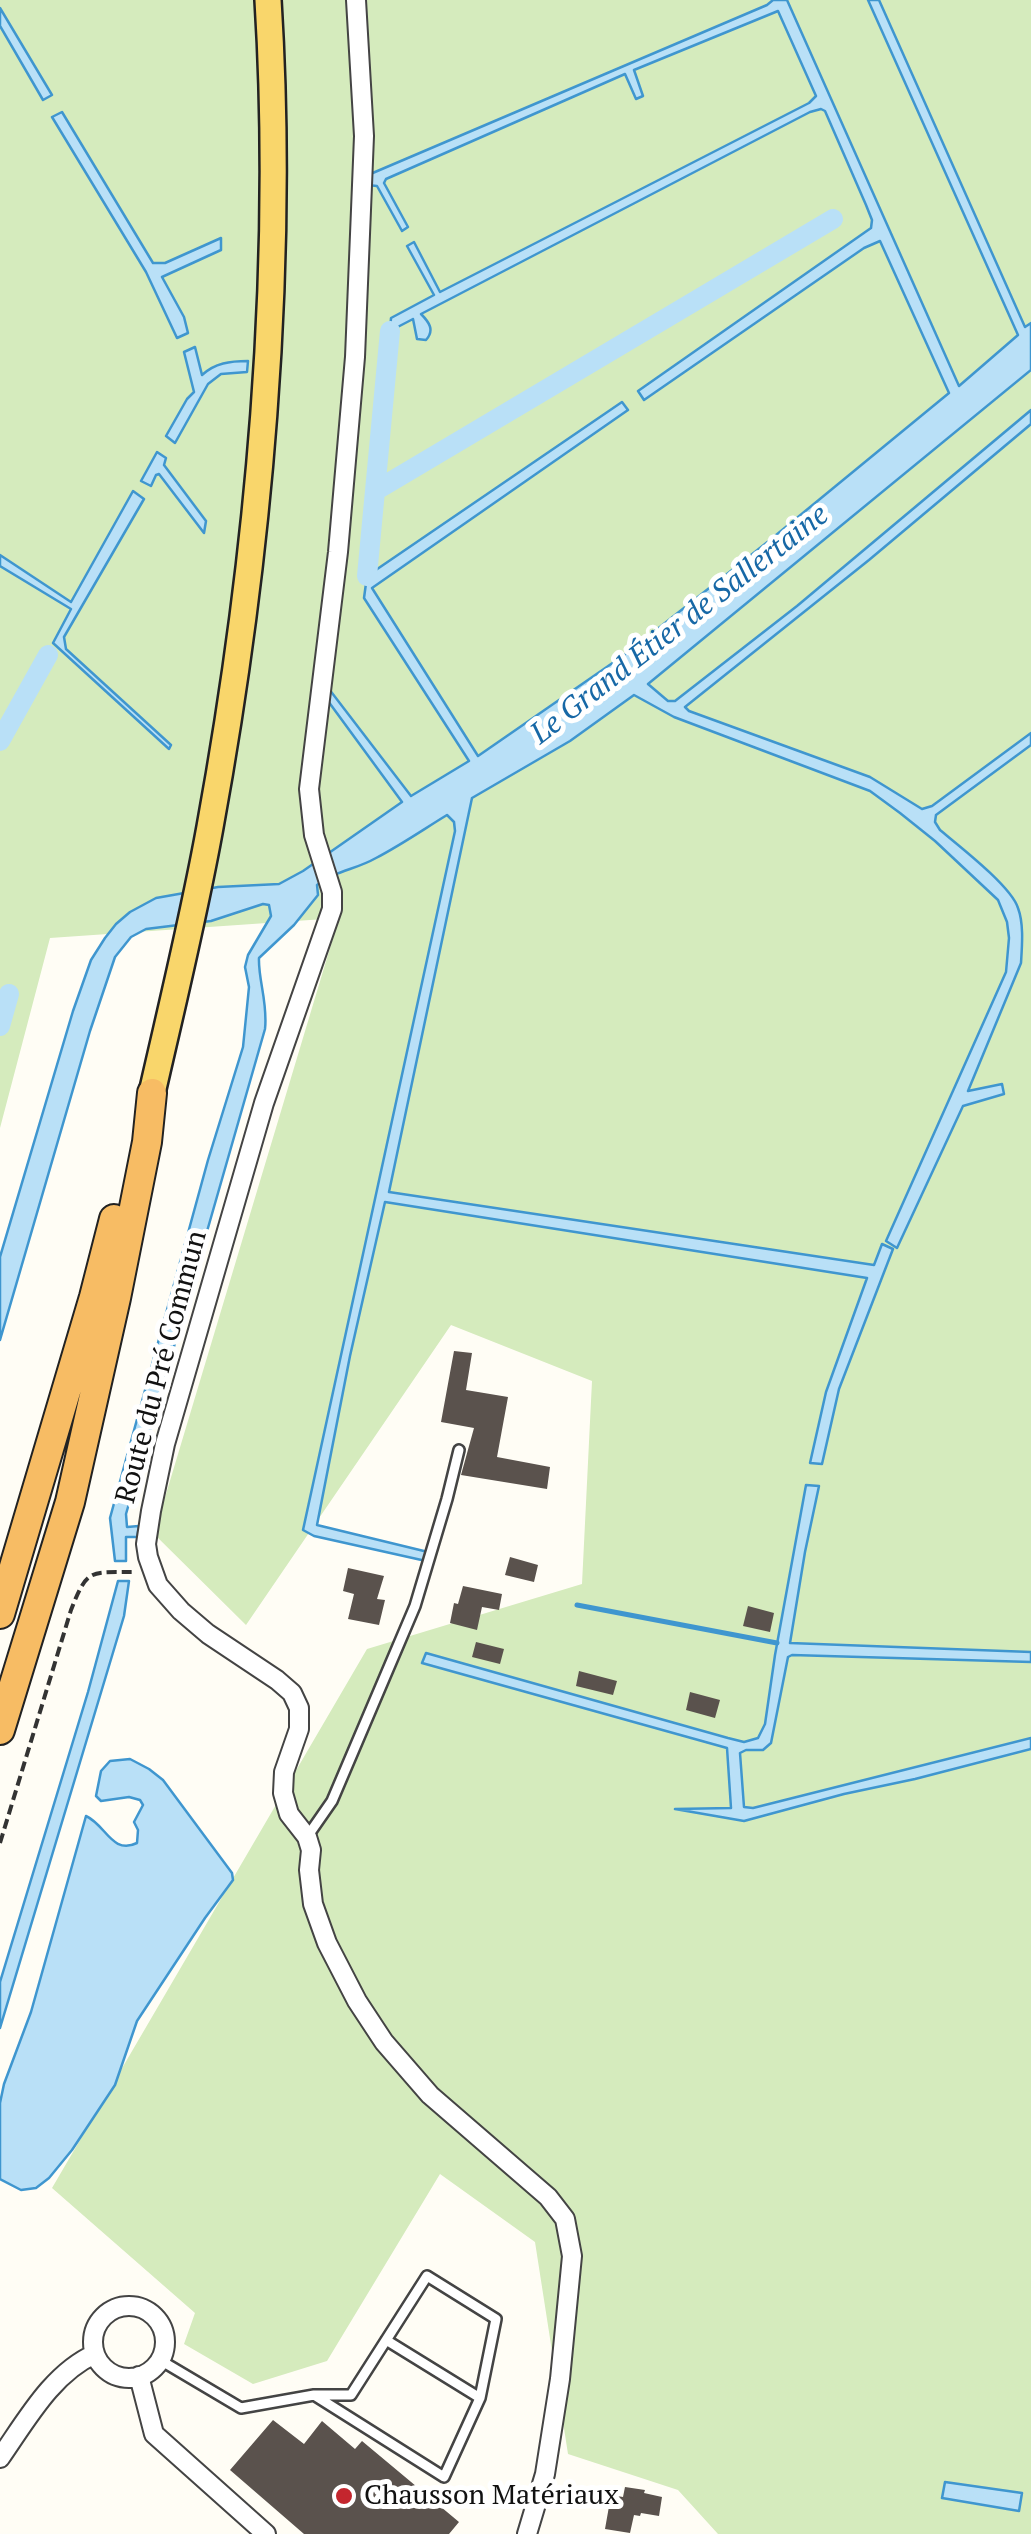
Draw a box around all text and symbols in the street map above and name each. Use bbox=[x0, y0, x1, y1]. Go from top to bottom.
water label: Le Grand Étier de Sallertaine bbox=[524, 497, 836, 753]
street label: Route du Pré Commun bbox=[109, 1227, 215, 1507]
place label: Chausson Matériaux bbox=[364, 2479, 619, 2513]
marker: Chausson Matériaux bbox=[333, 2485, 355, 2507]

